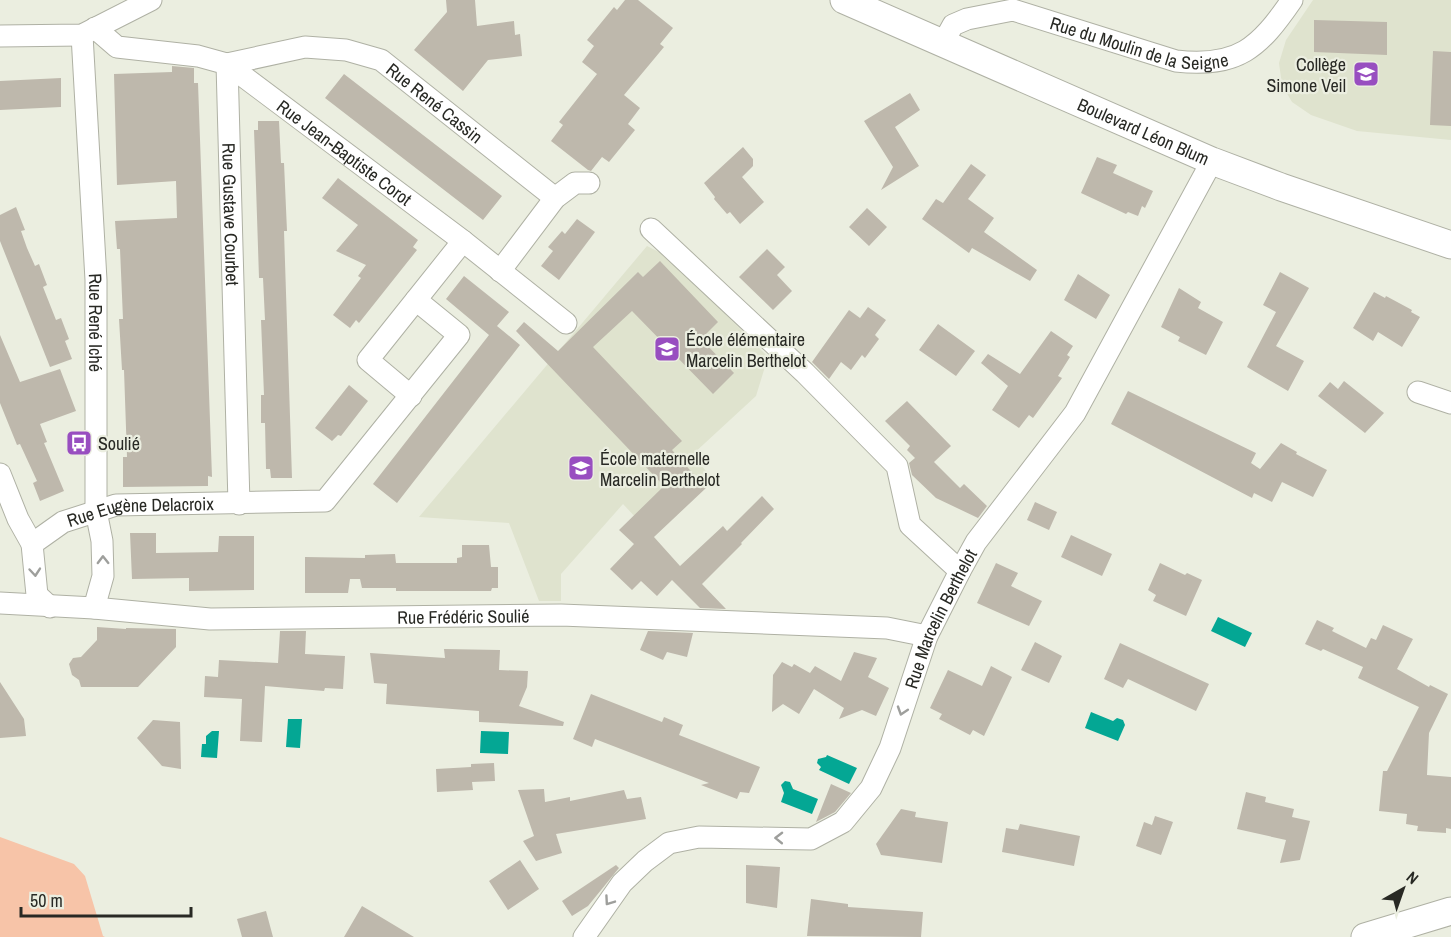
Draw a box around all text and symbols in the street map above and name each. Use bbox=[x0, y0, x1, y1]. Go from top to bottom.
street label: Rue du Moulin de la Seigne bbox=[1047, 10, 1231, 75]
place label: Collège Simone Veil bbox=[1266, 52, 1346, 98]
street label: Rue René Cassin bbox=[381, 57, 488, 149]
school or university icon: Collège Simone Veil bbox=[1351, 59, 1381, 89]
street label: Boulevard Léon Blum bbox=[1074, 91, 1213, 171]
street label: Rue Jean-Baptiste Corot bbox=[272, 93, 417, 211]
street label: Rue Gustave Courbet bbox=[217, 143, 246, 286]
street label: Rue René Iché bbox=[83, 273, 109, 372]
place label: École élémentaire Marcelin Berthelot bbox=[686, 327, 806, 373]
school or university icon: École élémentaire Marcelin Berthelot bbox=[652, 334, 682, 364]
bus stop icon: Soulié bbox=[64, 428, 94, 458]
place label: Soulié bbox=[98, 431, 140, 456]
place label: École maternelle Marcelin Berthelot bbox=[600, 446, 720, 492]
school or university icon: École maternelle Marcelin Berthelot bbox=[566, 453, 596, 483]
street label: Rue Eugène Delacroix bbox=[64, 491, 215, 532]
street label: Rue Marcelin Berthelot bbox=[898, 544, 982, 692]
one-way arrow bbox=[96, 555, 109, 564]
one-way arrow bbox=[28, 568, 41, 577]
street label: Rue Frédéric Soulié bbox=[397, 603, 530, 629]
one-way arrow bbox=[897, 705, 909, 716]
one-way arrow bbox=[775, 832, 784, 844]
north arrow bbox=[1373, 859, 1433, 919]
text: N bbox=[1402, 866, 1423, 889]
scale bar bbox=[21, 880, 190, 918]
text: 50 m bbox=[30, 888, 63, 913]
one-way arrow bbox=[605, 895, 616, 906]

